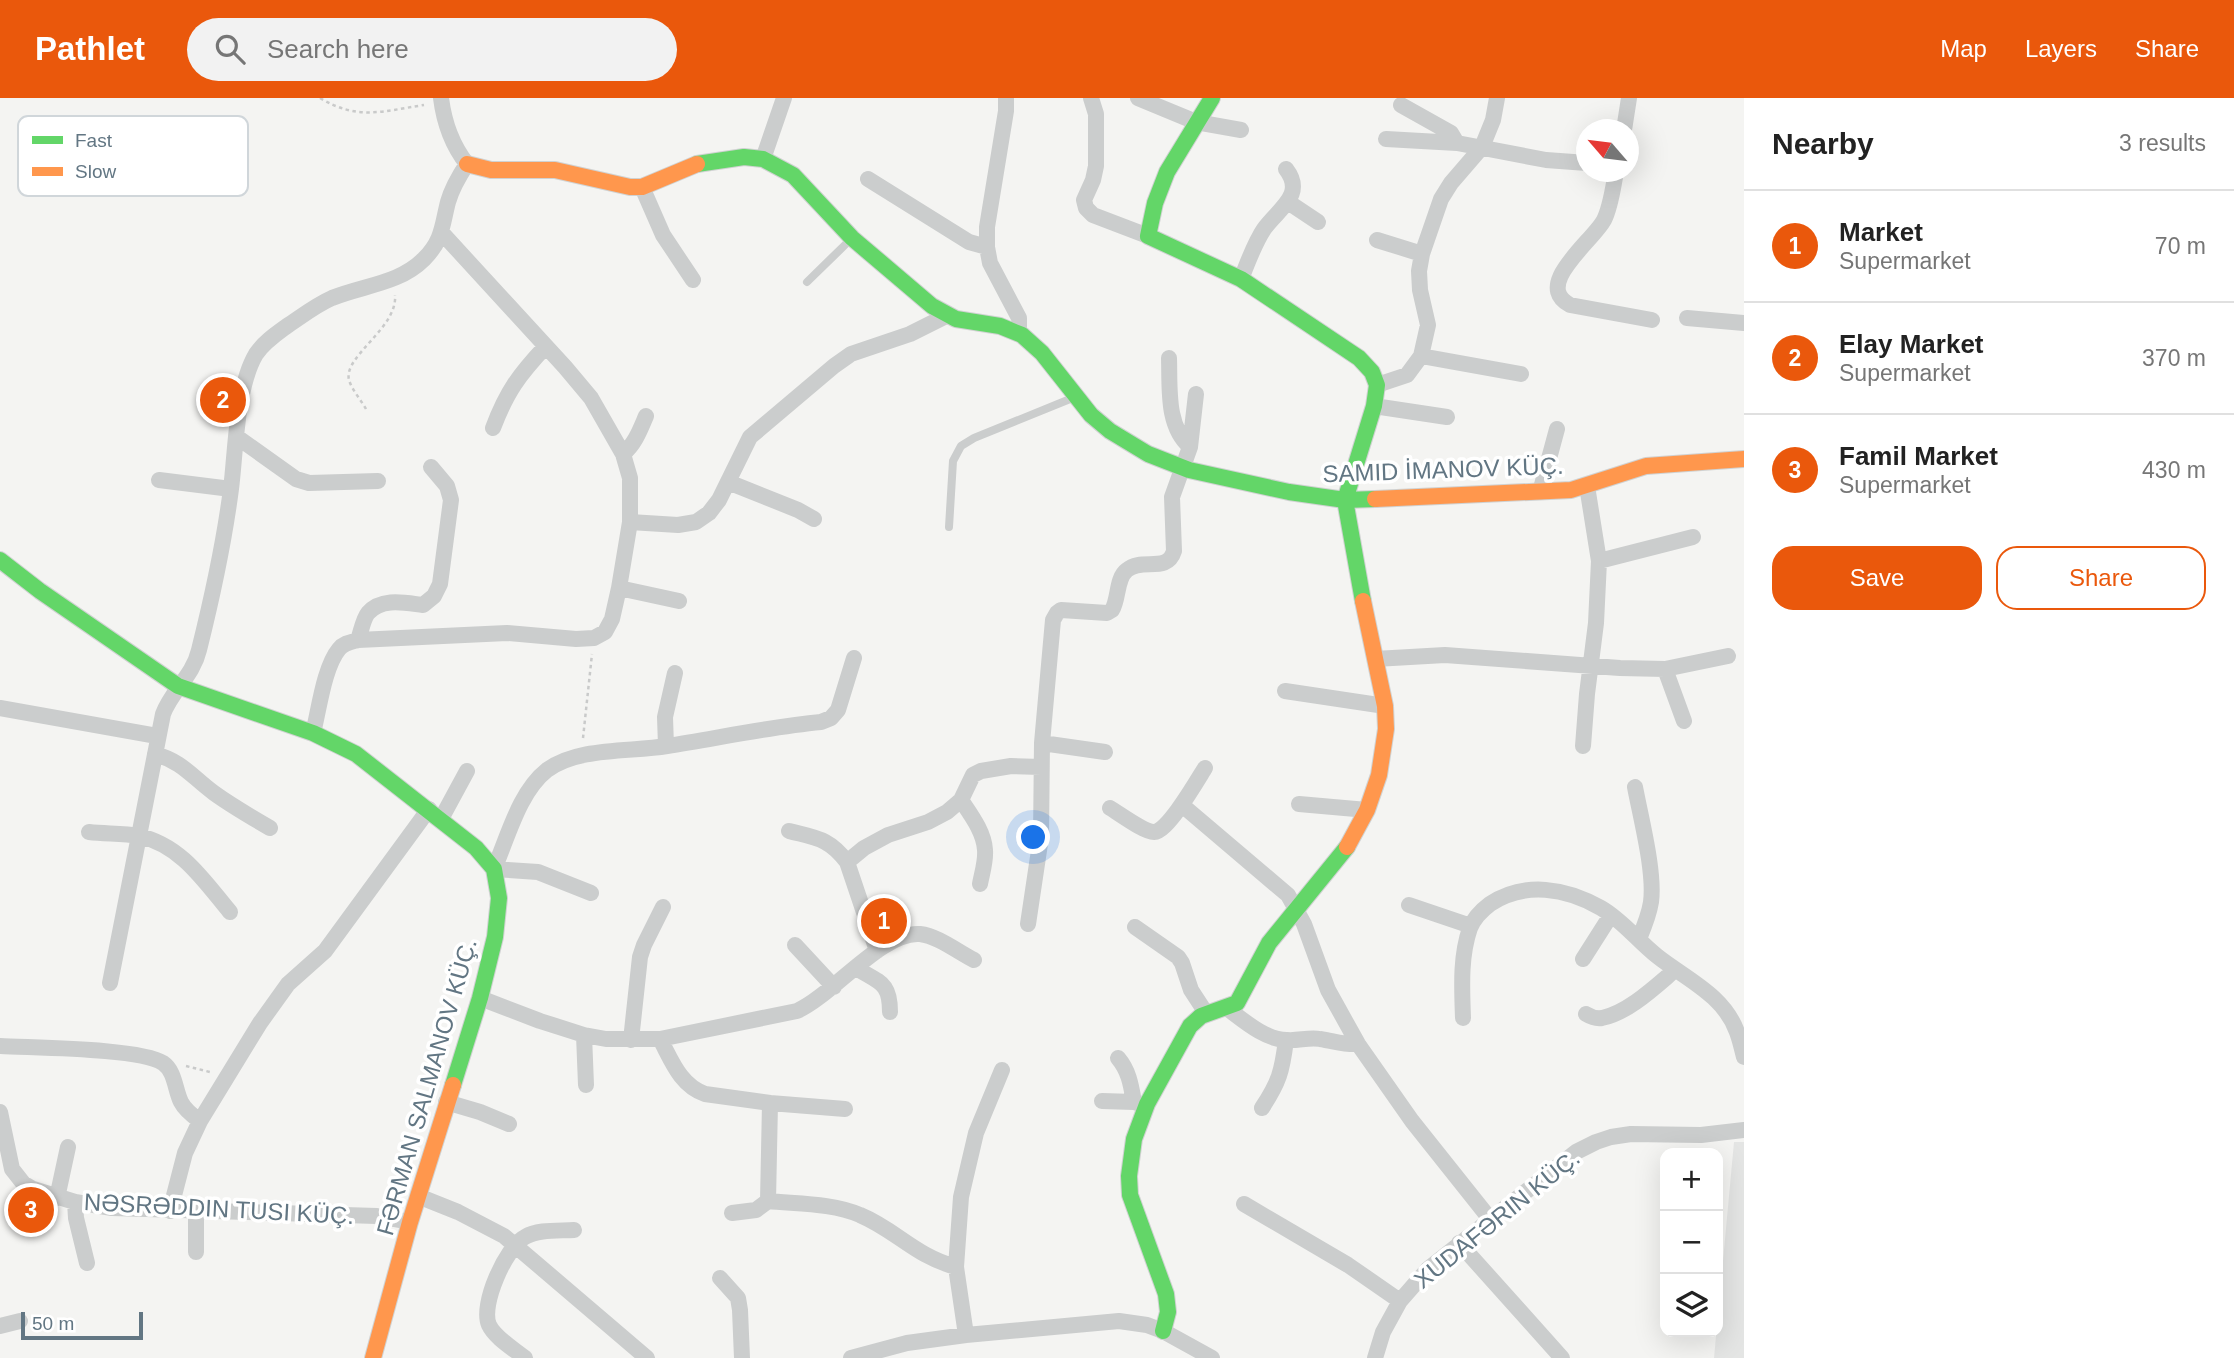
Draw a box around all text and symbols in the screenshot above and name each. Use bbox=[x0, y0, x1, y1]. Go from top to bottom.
search box bbox=[187, 18, 677, 81]
text: Pathlet bbox=[35, 30, 145, 67]
icon: search bbox=[211, 30, 249, 68]
text: Search here bbox=[267, 34, 409, 64]
text: Map bbox=[1940, 35, 1987, 62]
text: Layers bbox=[2025, 35, 2097, 62]
text: Share bbox=[2135, 35, 2199, 62]
legend bbox=[18, 116, 248, 196]
north arrow bbox=[1576, 119, 1639, 182]
text: Nearby bbox=[1772, 127, 1874, 160]
text: Fast bbox=[75, 130, 113, 151]
text: 3 results bbox=[2119, 130, 2206, 156]
text: Slow bbox=[75, 161, 116, 182]
text: Market bbox=[1839, 217, 1923, 247]
text: 1 bbox=[1789, 233, 1801, 259]
text: 70 m bbox=[2155, 233, 2206, 259]
text: Supermarket bbox=[1839, 248, 1971, 274]
text: Elay Market bbox=[1839, 329, 1984, 359]
text: 2 bbox=[1789, 345, 1801, 371]
text: 370 m bbox=[2142, 345, 2206, 371]
text: Supermarket bbox=[1839, 360, 1971, 386]
pin: 2 bbox=[200, 374, 246, 426]
text: Famil Market bbox=[1839, 441, 1998, 471]
street label: SAMID İMANOV KÜÇ. bbox=[1322, 452, 1564, 487]
text: 3 bbox=[1789, 457, 1801, 483]
text: 430 m bbox=[2142, 457, 2206, 483]
text: Supermarket bbox=[1839, 472, 1971, 498]
button: Save bbox=[1772, 546, 1982, 610]
button: Share bbox=[1996, 546, 2206, 610]
your location bbox=[1016, 820, 1050, 854]
pin: 1 bbox=[861, 895, 907, 947]
street label: FƏRMAN SALMANOV KÜÇ. bbox=[371, 935, 482, 1238]
street label: XUDAFƏRIN KÜÇ. bbox=[1409, 1144, 1585, 1294]
map controls bbox=[1660, 1148, 1723, 1337]
button: + bbox=[1660, 1148, 1723, 1211]
pin: 3 bbox=[8, 1184, 54, 1236]
street label: NƏSRƏDDIN TUSI KÜÇ. bbox=[83, 1188, 355, 1229]
button: − bbox=[1660, 1211, 1723, 1274]
button: layers bbox=[1660, 1274, 1723, 1337]
scale bar bbox=[21, 1309, 144, 1341]
text: 50 m bbox=[32, 1313, 74, 1334]

